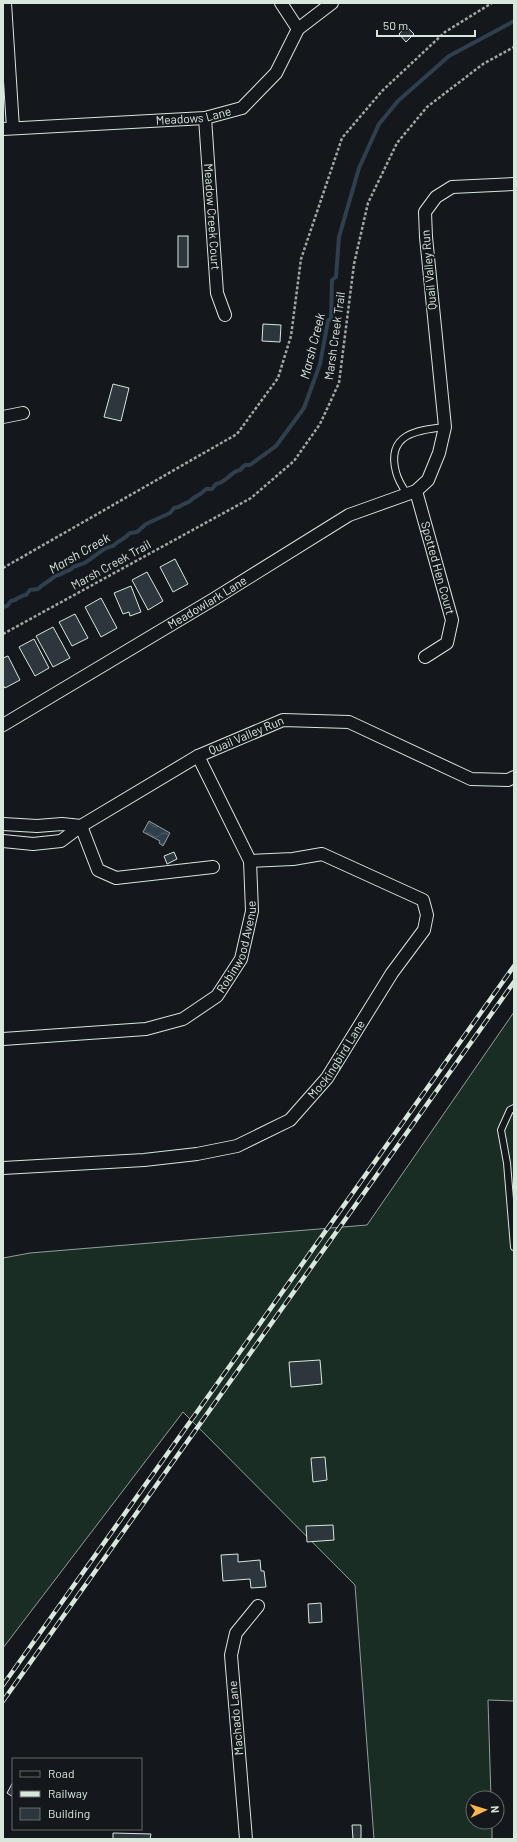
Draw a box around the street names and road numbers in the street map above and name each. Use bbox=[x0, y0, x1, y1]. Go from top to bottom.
street label: Meadows Lane bbox=[155, 103, 232, 127]
street label: Meadow Creek Court bbox=[202, 163, 223, 271]
street label: Quail Valley Run bbox=[418, 229, 438, 311]
street label: Marsh Creek Trail bbox=[321, 291, 347, 381]
street label: Spotted Hen Court bbox=[419, 520, 458, 616]
street label: Marsh Creek Trail bbox=[68, 536, 153, 592]
street label: Meadowlark Lane bbox=[165, 573, 249, 631]
street label: Quail Valley Run bbox=[206, 713, 286, 757]
street label: Robinwood Avenue bbox=[213, 901, 258, 995]
street label: Mockingbird Lane bbox=[304, 1017, 367, 1101]
street label: Machado Lane bbox=[225, 1680, 245, 1756]

